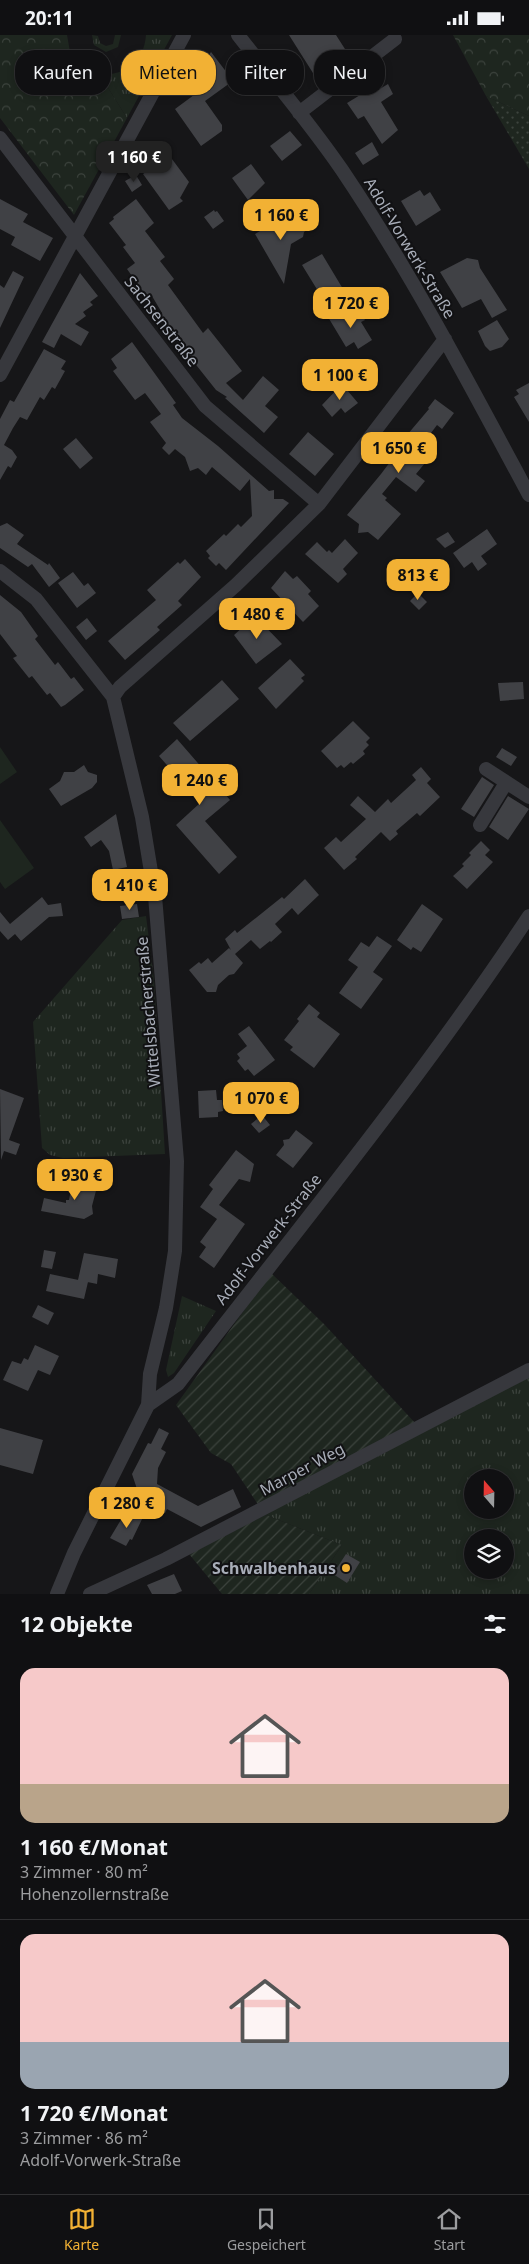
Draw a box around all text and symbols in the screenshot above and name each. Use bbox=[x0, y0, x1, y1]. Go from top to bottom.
text: 20:11 bbox=[25, 5, 74, 31]
chip: Kaufen bbox=[15, 50, 111, 95]
chip: Mieten bbox=[121, 50, 216, 95]
chip: Filter bbox=[226, 50, 304, 95]
chip: Neu bbox=[314, 50, 385, 95]
pin: 1 160 € bbox=[88, 141, 180, 183]
text: 1 160 € bbox=[107, 146, 161, 168]
street label: Adolf-Vorwerk-Straße bbox=[359, 173, 461, 323]
pin: 1 160 € bbox=[235, 199, 327, 241]
text: 1 160 € bbox=[254, 204, 308, 226]
street label: Sachsenstraße bbox=[120, 271, 204, 371]
pin: 1 720 € bbox=[305, 287, 397, 329]
text: 1 720 € bbox=[324, 292, 378, 314]
pin: 1 100 € bbox=[294, 359, 386, 401]
text: 1 100 € bbox=[313, 364, 367, 386]
pin: 1 650 € bbox=[353, 431, 445, 474]
text: 1 650 € bbox=[372, 437, 426, 459]
pin: 813 € bbox=[383, 559, 453, 601]
text: 813 € bbox=[398, 564, 438, 586]
pin: 1 480 € bbox=[211, 597, 303, 640]
text: 1 480 € bbox=[230, 603, 284, 625]
pin: 1 240 € bbox=[154, 763, 246, 806]
text: 1 240 € bbox=[173, 769, 227, 791]
pin: 1 410 € bbox=[84, 869, 176, 911]
text: 1 410 € bbox=[103, 874, 157, 896]
street label: Wittelsbacherstraße bbox=[130, 936, 166, 1088]
pin: 1 070 € bbox=[215, 1081, 307, 1124]
text: 1 070 € bbox=[234, 1087, 288, 1109]
pin: 1 930 € bbox=[29, 1159, 121, 1201]
text: 1 930 € bbox=[48, 1164, 102, 1186]
street label: Adolf-Vorwerk-Straße bbox=[210, 1169, 326, 1309]
street label: Marper Weg bbox=[256, 1437, 348, 1501]
north arrow bbox=[464, 1469, 514, 1519]
map controls bbox=[464, 1469, 514, 1579]
pin: 1 280 € bbox=[81, 1487, 173, 1529]
text: 1 280 € bbox=[100, 1492, 154, 1514]
button: layers bbox=[464, 1529, 514, 1579]
place label: Schwalbenhaus bbox=[212, 1557, 336, 1579]
marker: Schwalbenhaus bbox=[340, 1562, 352, 1574]
text: 12 Objekte bbox=[20, 1610, 133, 1638]
icon: filters bbox=[481, 1610, 509, 1638]
icon: home bbox=[220, 1701, 310, 1791]
text: 1 160 €/Monat bbox=[20, 1833, 168, 1861]
text: 3 Zimmer · 80 m² bbox=[20, 1861, 148, 1883]
text: Hohenzollernstraße bbox=[20, 1883, 169, 1905]
icon: home bbox=[220, 1966, 310, 2056]
text: 1 720 €/Monat bbox=[20, 2099, 168, 2127]
text: 3 Zimmer · 86 m² bbox=[20, 2127, 148, 2149]
text: Adolf-Vorwerk-Straße bbox=[20, 2149, 181, 2171]
tab: Karte bbox=[64, 2205, 99, 2254]
tab: Gespeichert bbox=[227, 2205, 306, 2254]
tab: Start bbox=[434, 2205, 465, 2254]

